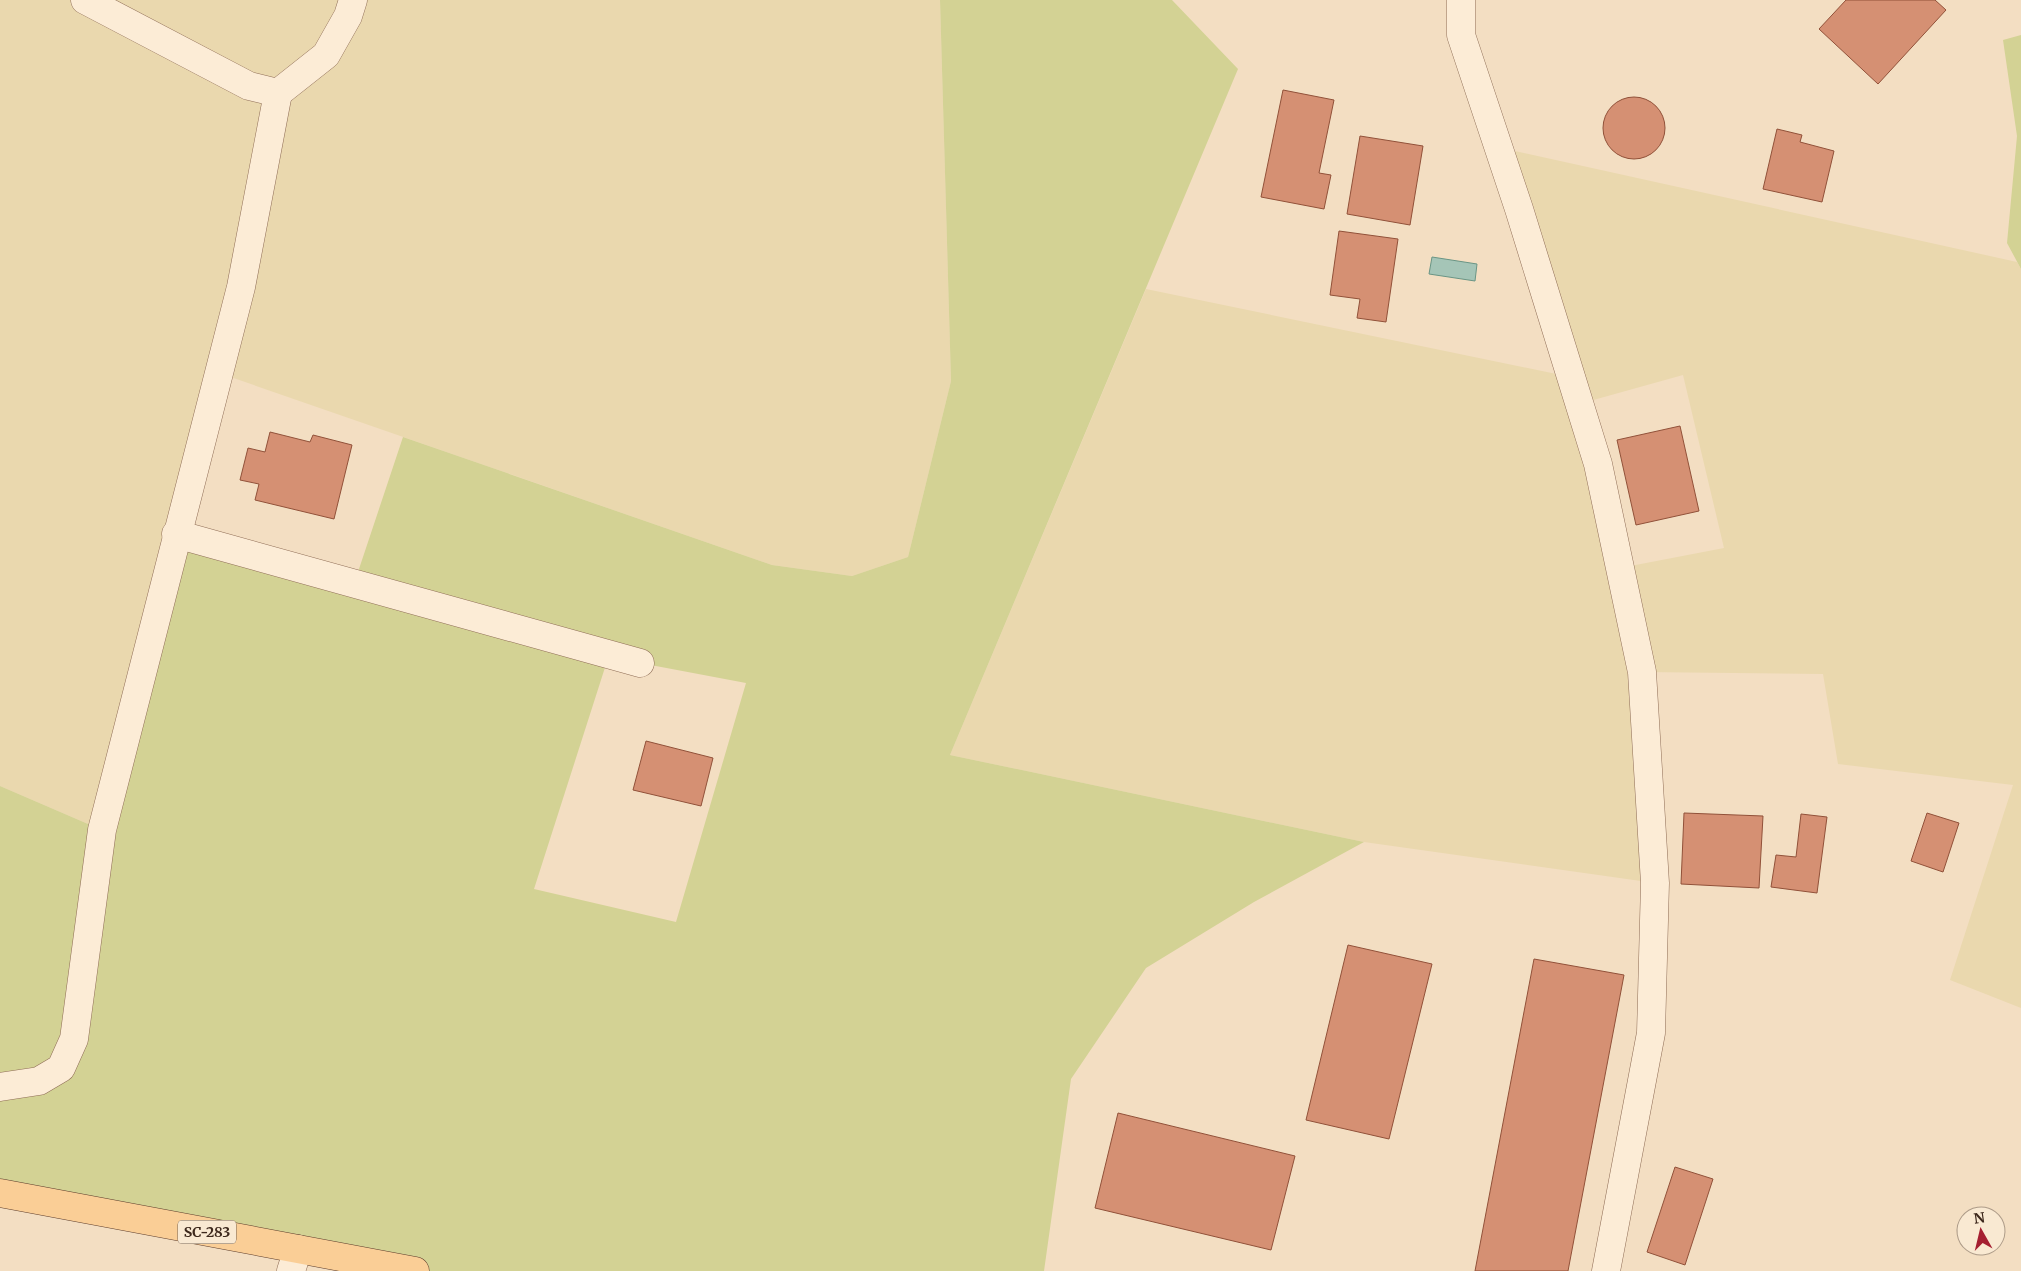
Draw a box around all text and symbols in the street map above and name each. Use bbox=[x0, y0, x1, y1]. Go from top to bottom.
north arrow bbox=[1956, 1206, 2006, 1256]
text: N bbox=[1972, 1208, 1986, 1228]
road number: SC-283 bbox=[178, 1220, 236, 1244]

